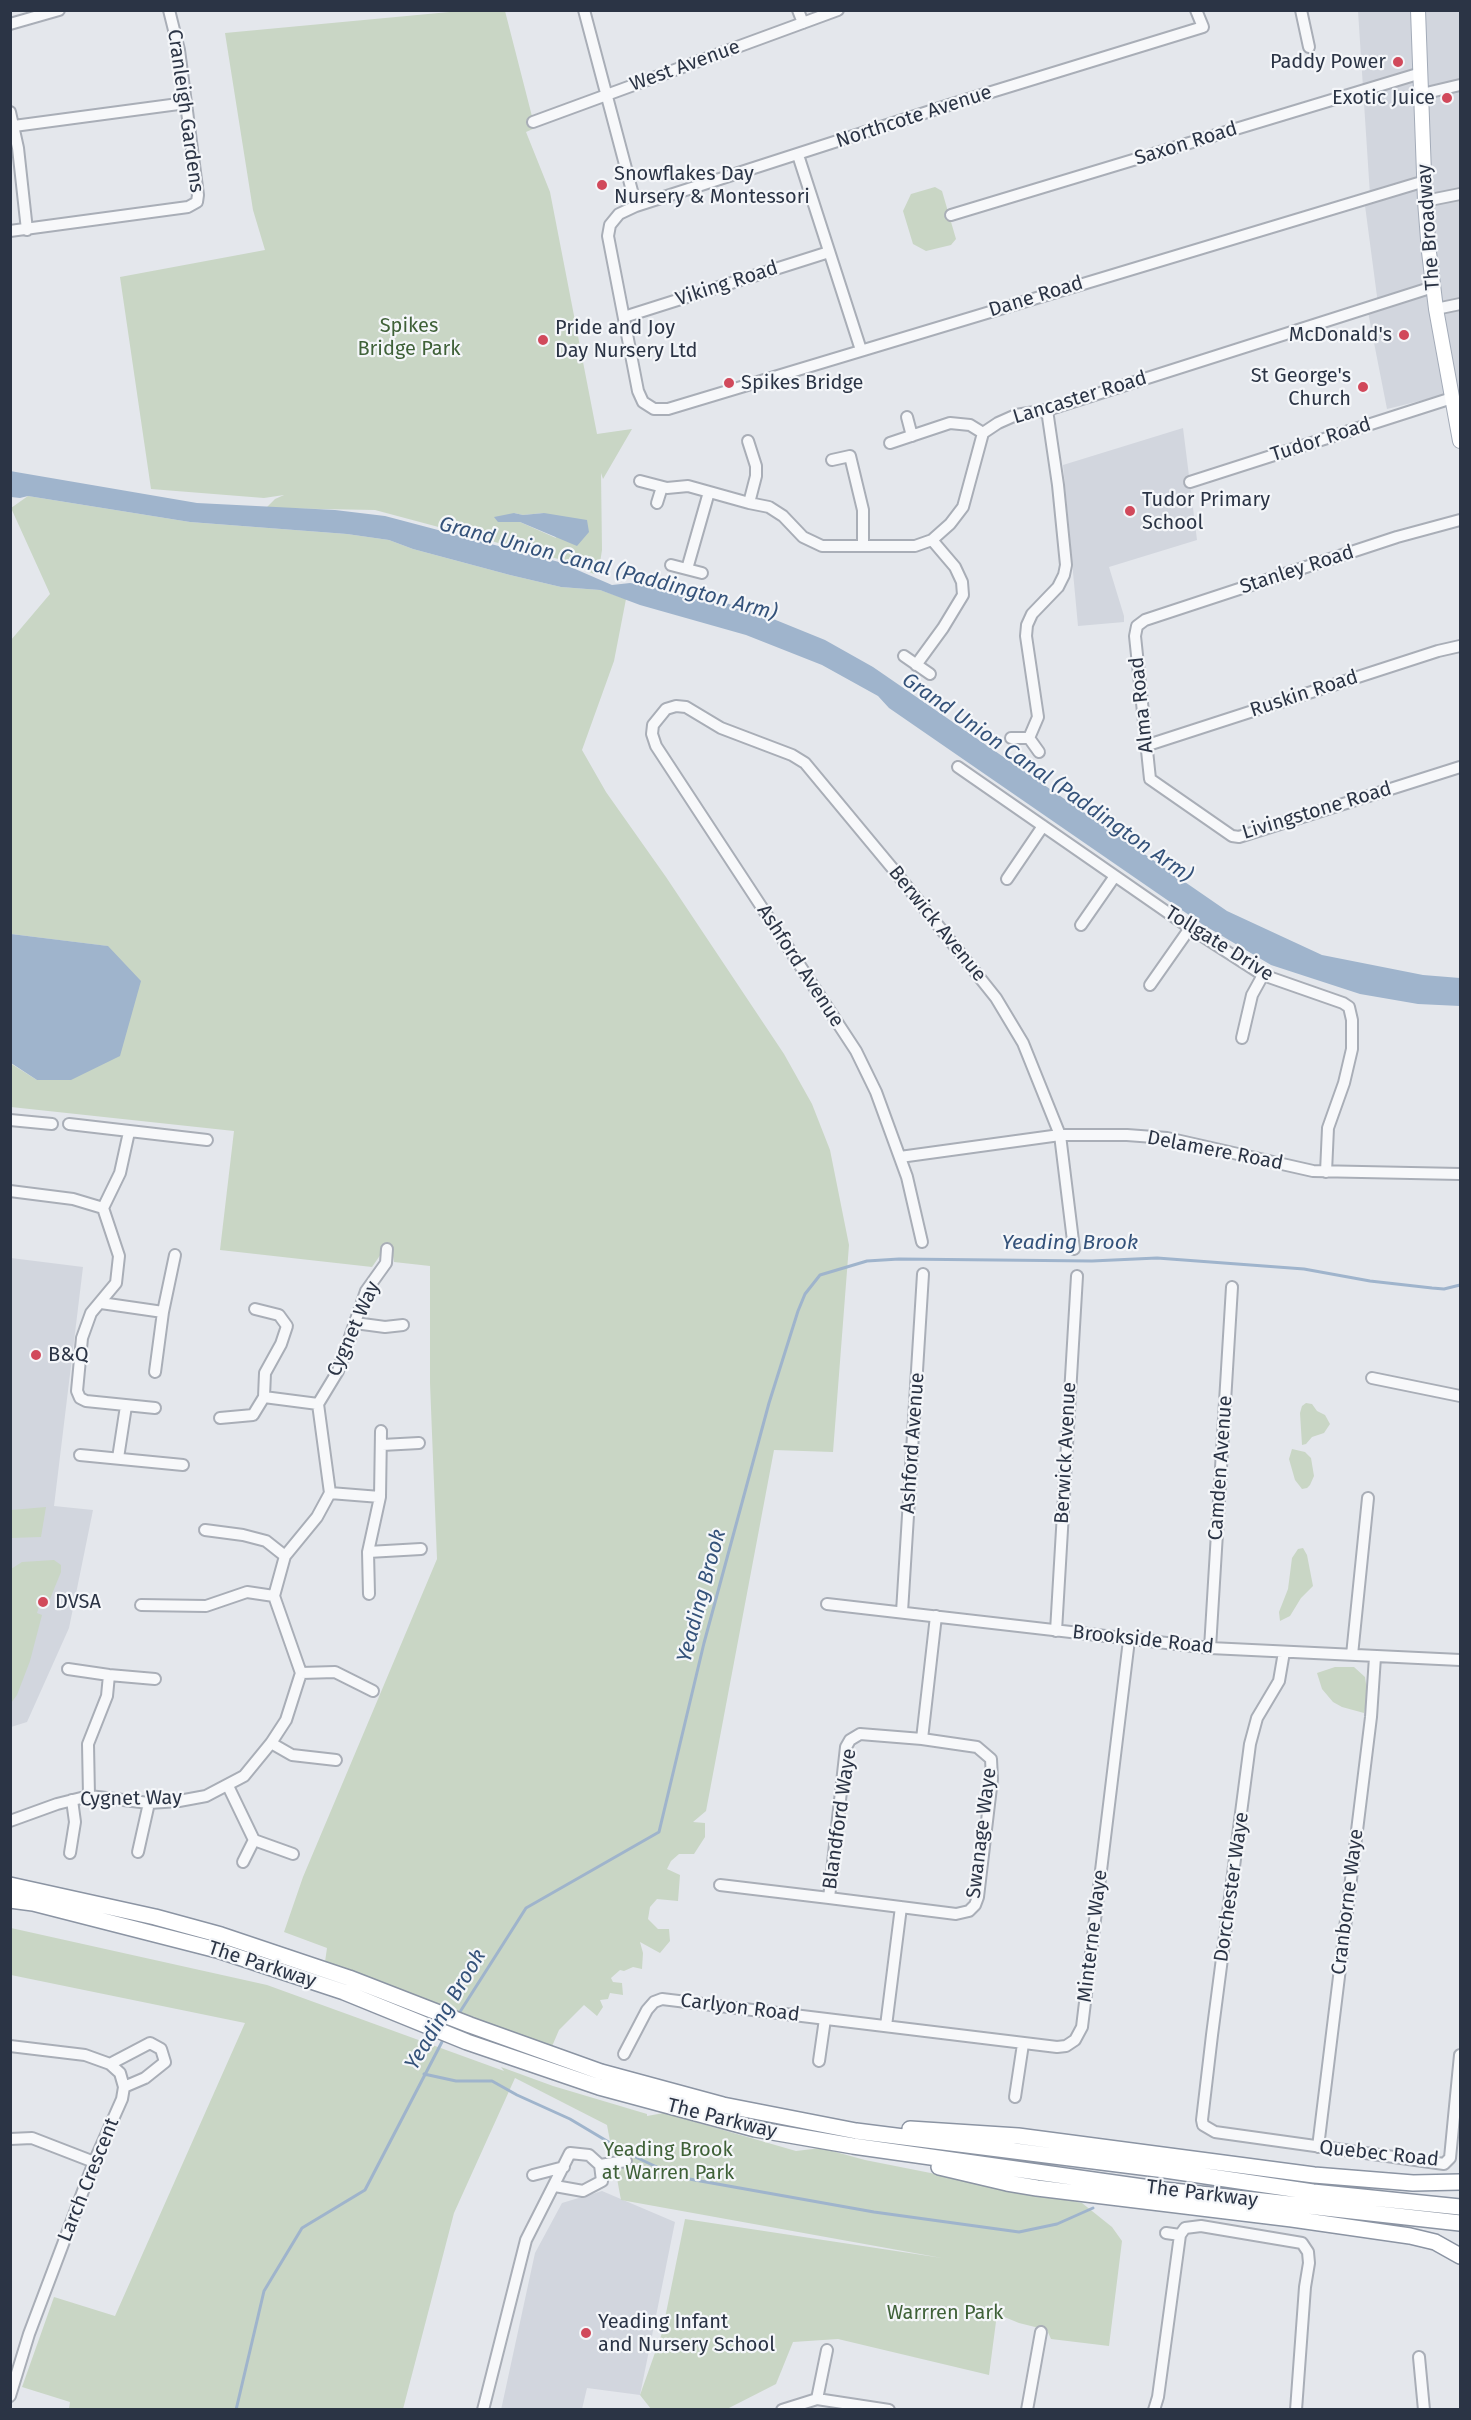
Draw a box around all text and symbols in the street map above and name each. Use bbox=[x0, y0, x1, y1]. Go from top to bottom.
street label: Cranleigh Gardens bbox=[162, 28, 208, 194]
street label: West Avenue bbox=[627, 35, 743, 97]
place label: Paddy Power bbox=[1270, 50, 1386, 74]
marker: Paddy Power bbox=[1391, 55, 1405, 69]
street label: Northcote Avenue bbox=[833, 81, 995, 153]
place label: Exotic Juice bbox=[1332, 86, 1435, 110]
marker: Exotic Juice bbox=[1440, 91, 1454, 105]
street label: Saxon Road bbox=[1132, 117, 1240, 171]
place label: Snowflakes Day Nursery & Montessori bbox=[614, 162, 810, 209]
street label: The Broadway bbox=[1413, 163, 1445, 291]
marker: Snowflakes Day Nursery & Montessori bbox=[595, 178, 609, 192]
street label: Viking Road bbox=[673, 256, 781, 312]
street label: Dane Road bbox=[986, 271, 1086, 323]
park label: Spikes Bridge Park bbox=[357, 314, 461, 361]
place label: Pride and Joy Day Nursery Ltd bbox=[555, 316, 698, 363]
place label: McDonald's bbox=[1289, 323, 1392, 347]
marker: McDonald's bbox=[1397, 328, 1411, 342]
marker: Pride and Joy Day Nursery Ltd bbox=[536, 333, 550, 347]
place label: St George's Church bbox=[1251, 364, 1351, 411]
street label: Lancaster Road bbox=[1010, 366, 1150, 430]
place label: Spikes Bridge bbox=[741, 371, 863, 395]
marker: Spikes Bridge bbox=[722, 376, 736, 390]
marker: St George's Church bbox=[1356, 380, 1370, 394]
street label: Tudor Road bbox=[1268, 413, 1374, 467]
place label: Tudor Primary School bbox=[1142, 488, 1270, 535]
marker: Tudor Primary School bbox=[1123, 504, 1137, 518]
water label: Grand Union Canal (Paddington Arm) bbox=[436, 512, 780, 626]
street label: Stanley Road bbox=[1237, 540, 1357, 600]
street label: Alma Road bbox=[1125, 656, 1159, 754]
street label: Ruskin Road bbox=[1247, 665, 1361, 723]
water label: Grand Union Canal (Paddington Arm) bbox=[897, 668, 1197, 888]
street label: Livingstone Road bbox=[1239, 777, 1395, 845]
street label: Berwick Avenue bbox=[883, 861, 991, 987]
street label: Ashford Avenue bbox=[751, 900, 849, 1032]
street label: Tollgate Drive bbox=[1160, 901, 1278, 987]
street label: Delamere Road bbox=[1145, 1126, 1285, 1176]
water label: Yeading Brook bbox=[1002, 1230, 1138, 1256]
street label: Cygnet Way bbox=[322, 1278, 386, 1380]
place label: B&Q bbox=[48, 1343, 89, 1367]
marker: B&Q bbox=[29, 1348, 43, 1362]
street label: Ashford Avenue bbox=[896, 1372, 930, 1514]
street label: Berwick Avenue bbox=[1050, 1381, 1082, 1525]
street label: Camden Avenue bbox=[1204, 1395, 1238, 1541]
water label: Yeading Brook bbox=[672, 1527, 732, 1665]
place label: DVSA bbox=[55, 1590, 101, 1614]
marker: DVSA bbox=[36, 1595, 50, 1609]
street label: Brookside Road bbox=[1071, 1621, 1215, 1659]
street label: Blandford Waye bbox=[818, 1747, 862, 1891]
street label: Swanage Waye bbox=[962, 1766, 1002, 1900]
street label: Cygnet Way bbox=[80, 1786, 182, 1812]
street label: Dorchester Waye bbox=[1210, 1810, 1254, 1964]
street label: Cranborne Waye bbox=[1327, 1828, 1369, 1976]
street label: Minterne Waye bbox=[1073, 1868, 1113, 2004]
street label: The Parkway bbox=[205, 1936, 319, 1994]
water label: Yeading Brook bbox=[400, 1945, 492, 2075]
street label: Carlyon Road bbox=[679, 1989, 801, 2027]
street label: The Parkway bbox=[665, 2094, 779, 2144]
street label: Larch Crescent bbox=[53, 2114, 125, 2246]
street label: Quebec Road bbox=[1318, 2136, 1440, 2172]
park label: Yeading Brook at Warren Park bbox=[602, 2138, 734, 2185]
street label: The Parkway bbox=[1145, 2175, 1259, 2213]
park label: Warrren Park bbox=[887, 2301, 1003, 2325]
place label: Yeading Infant and Nursery School bbox=[598, 2310, 775, 2357]
marker: Yeading Infant and Nursery School bbox=[579, 2326, 593, 2340]

